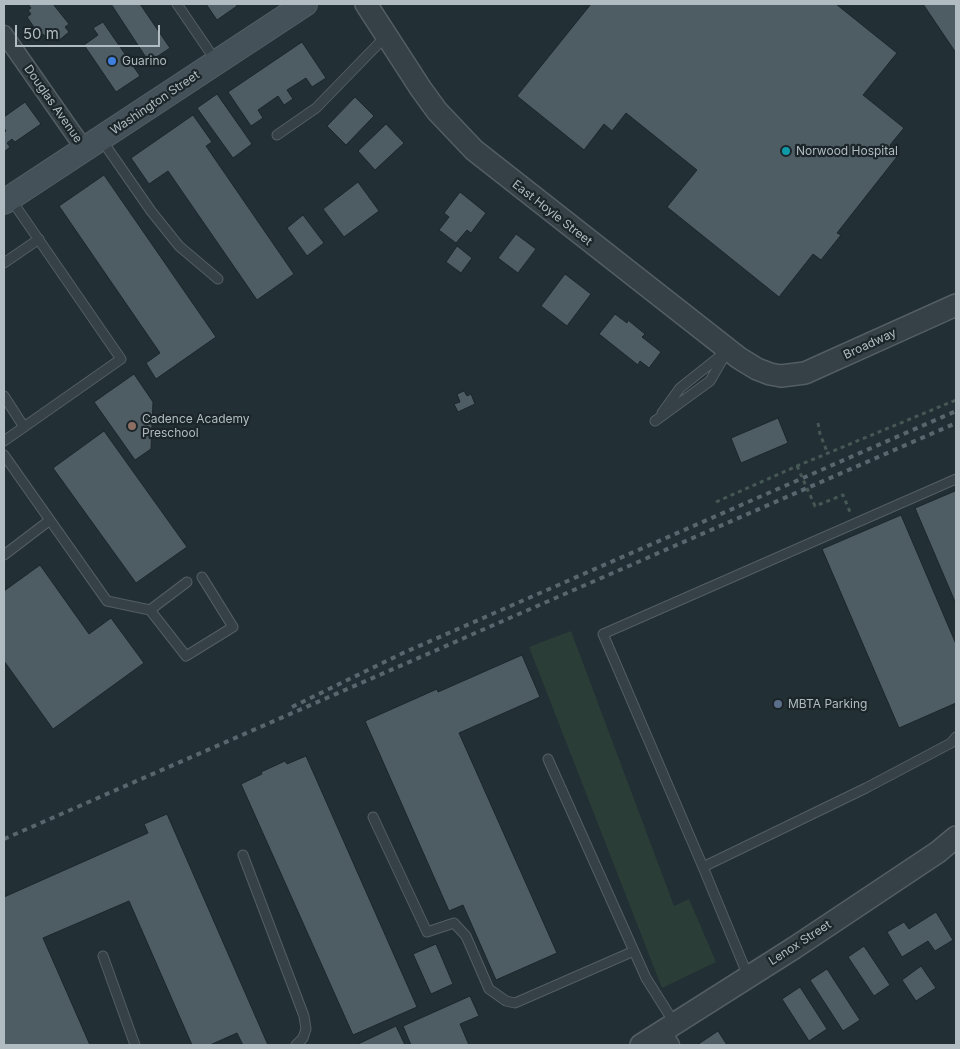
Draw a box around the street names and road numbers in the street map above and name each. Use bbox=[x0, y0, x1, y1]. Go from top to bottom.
street label: Douglas Avenue bbox=[21, 62, 85, 146]
street label: Washington Street bbox=[108, 68, 202, 138]
street label: East Hoyle Street bbox=[509, 177, 595, 249]
street label: Broadway bbox=[841, 325, 899, 363]
street label: Lenox Street bbox=[766, 917, 834, 969]

